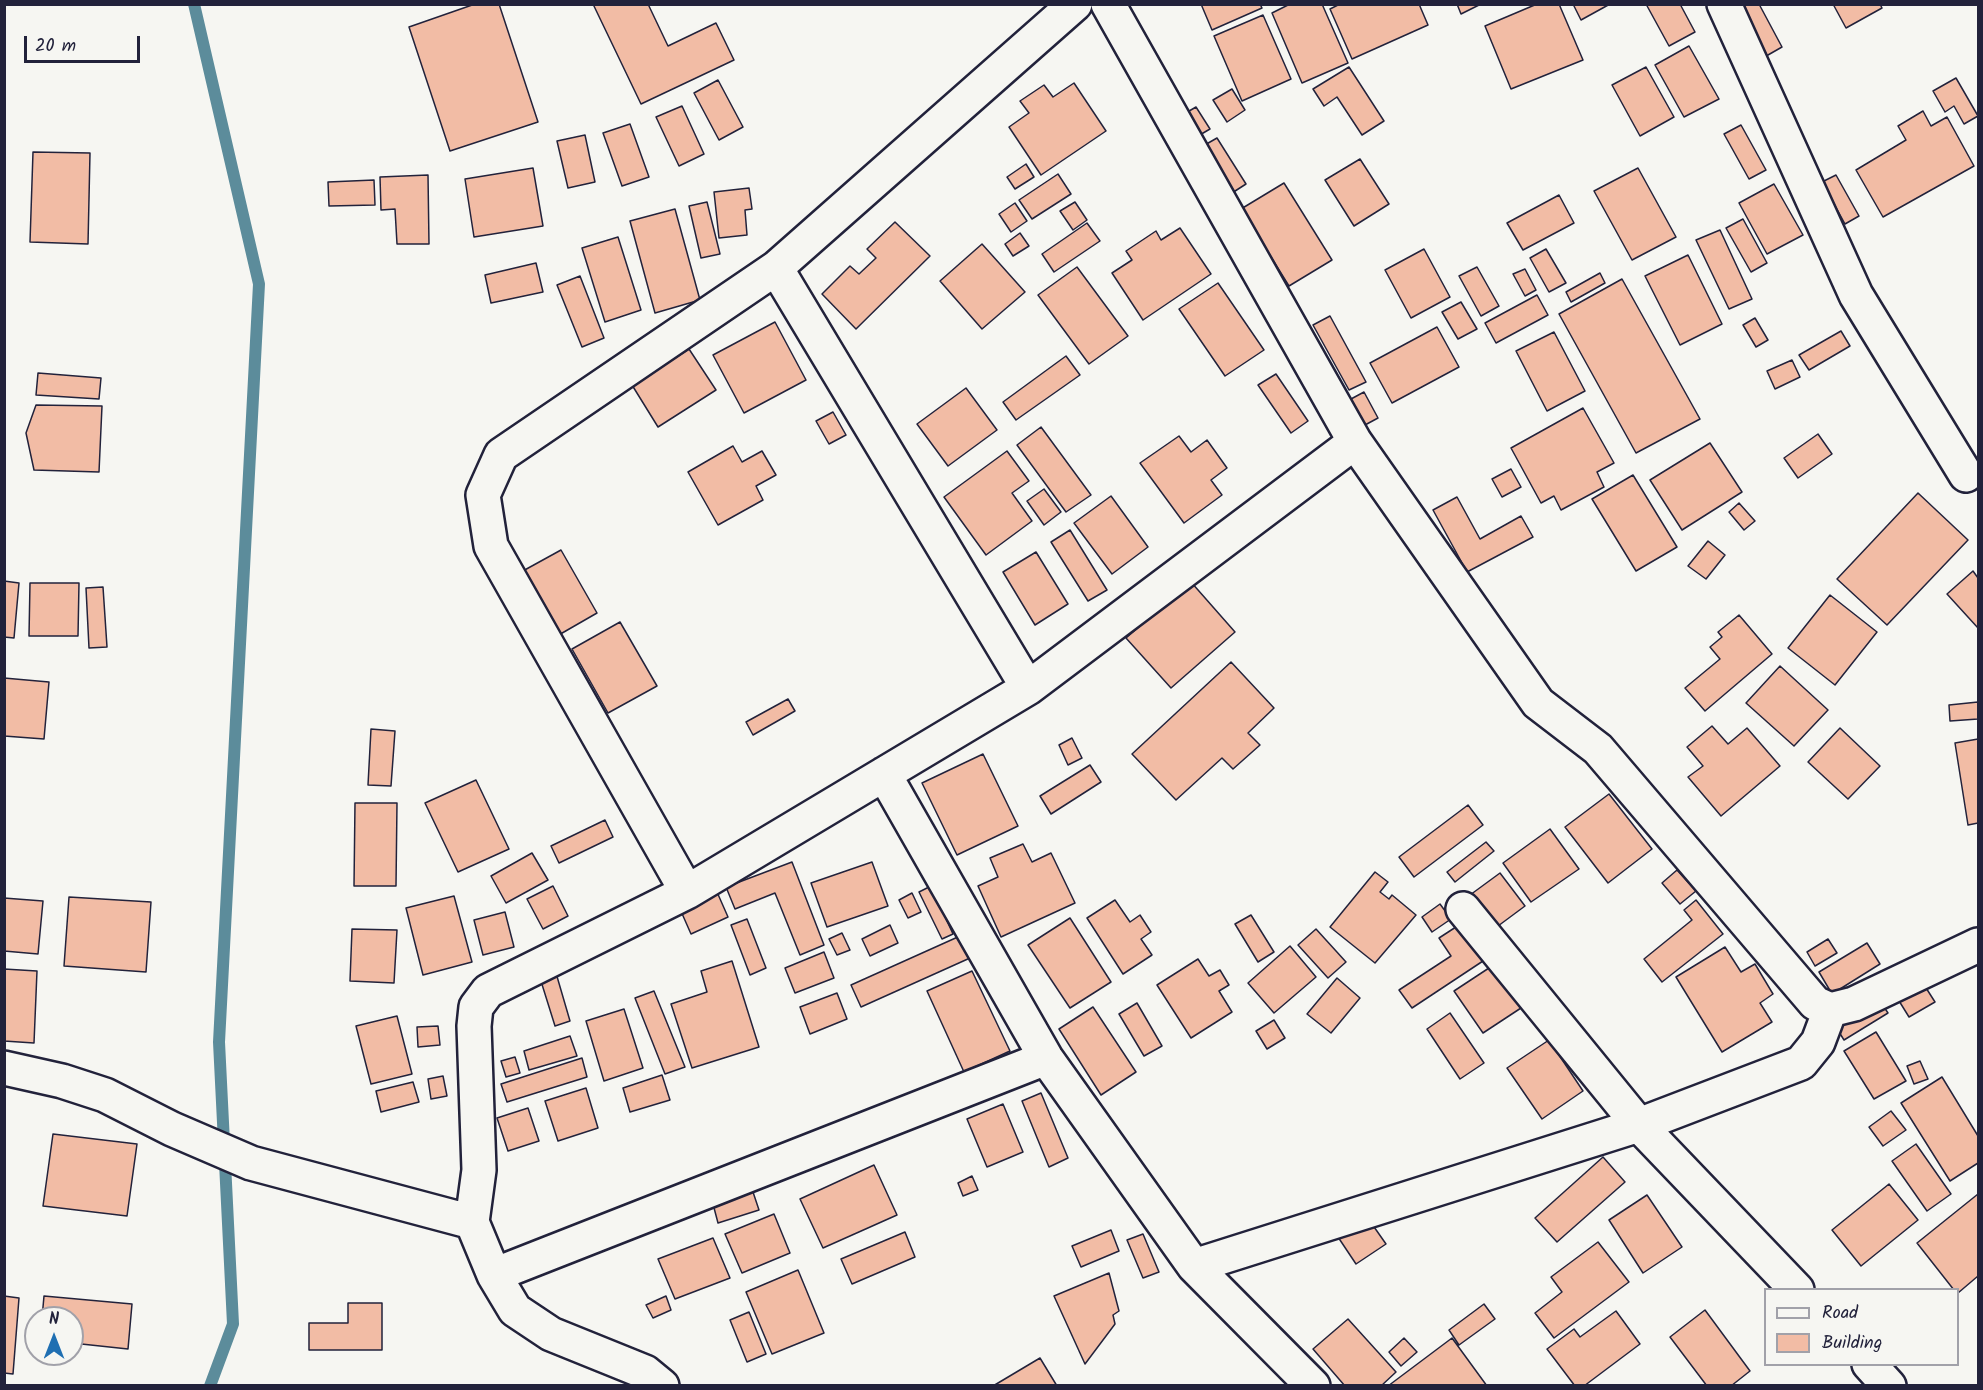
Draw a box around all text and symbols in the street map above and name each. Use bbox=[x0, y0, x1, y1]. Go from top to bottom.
scale bar bbox=[27, 24, 142, 62]
text: 20 m bbox=[35, 32, 76, 61]
legend bbox=[1764, 1288, 1959, 1366]
text: Road bbox=[1822, 1299, 1858, 1328]
north arrow bbox=[24, 1306, 84, 1366]
text: N bbox=[49, 1307, 59, 1332]
text: Building bbox=[1822, 1329, 1882, 1358]

